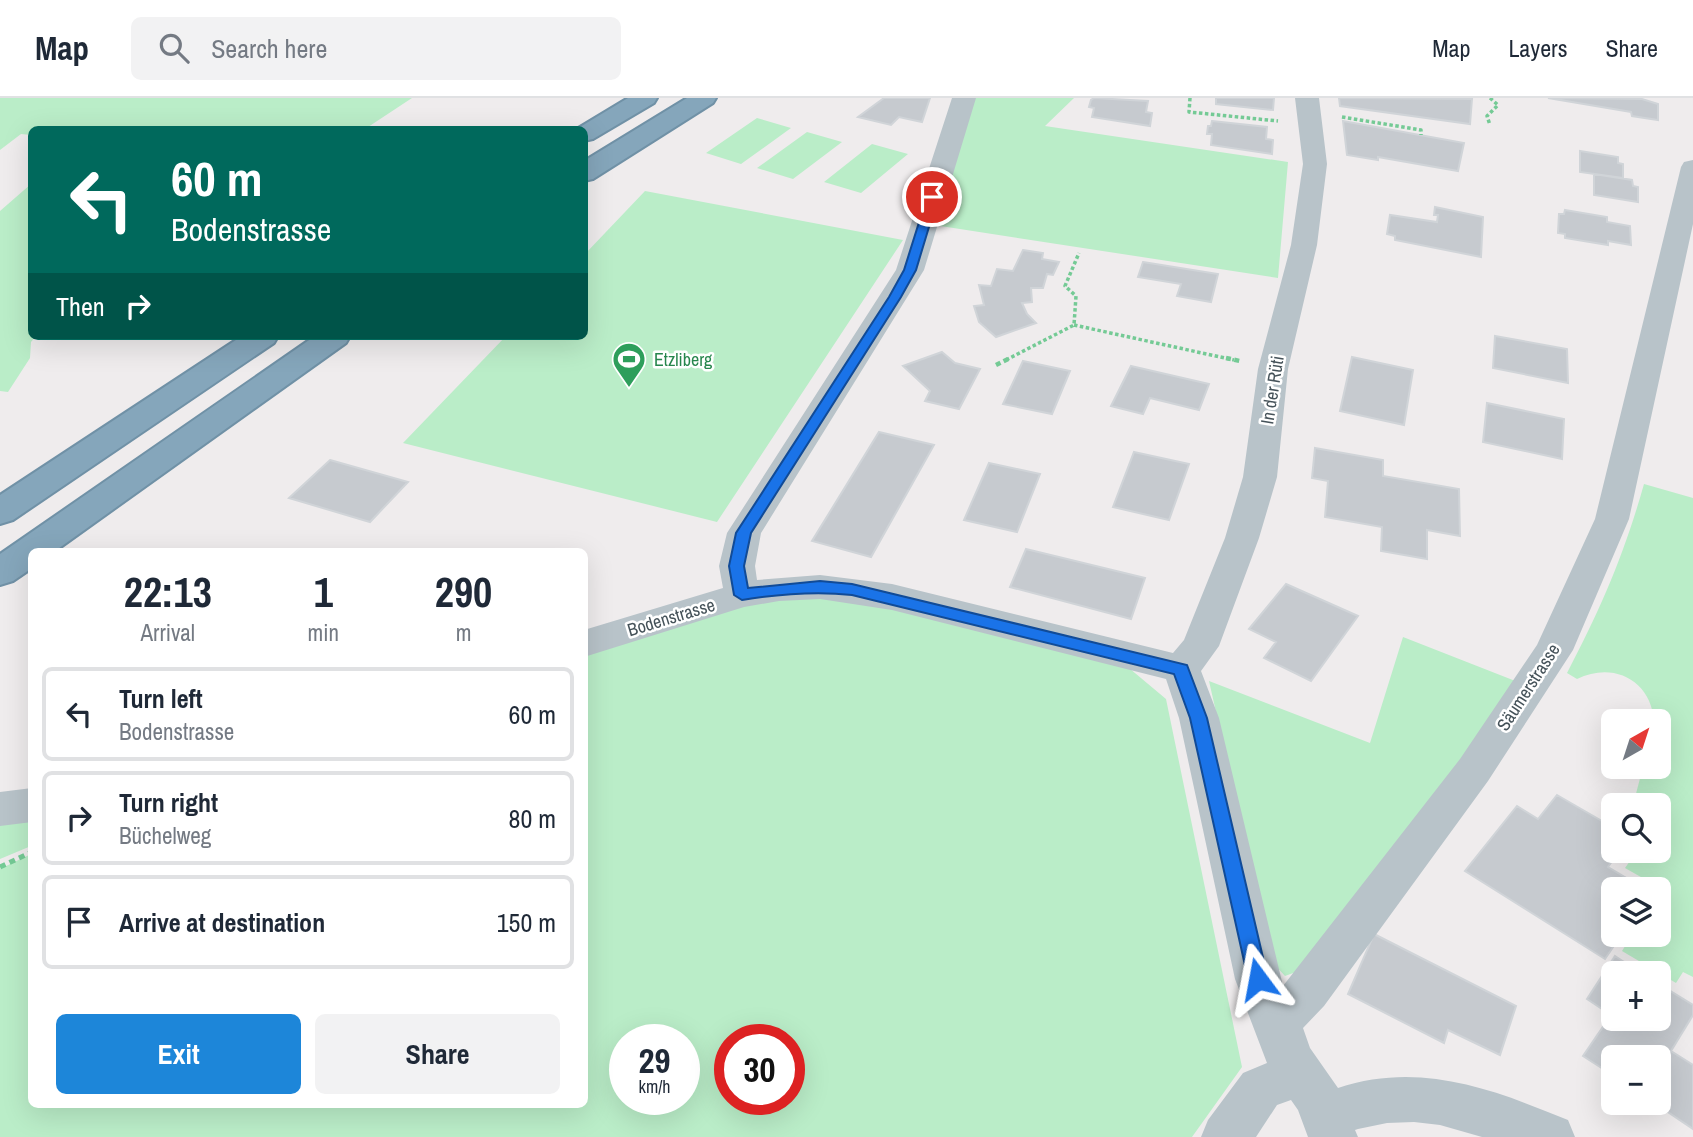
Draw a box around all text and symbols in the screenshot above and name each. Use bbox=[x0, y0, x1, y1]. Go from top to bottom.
search box bbox=[131, 17, 621, 80]
text: Map bbox=[35, 26, 89, 70]
icon: search bbox=[155, 29, 193, 67]
text: Search here bbox=[211, 31, 327, 66]
text: Map bbox=[1432, 32, 1470, 64]
text: Layers bbox=[1508, 32, 1567, 64]
text: Share bbox=[1605, 32, 1658, 64]
text: 60 m bbox=[171, 145, 263, 211]
icon: left bbox=[56, 154, 147, 245]
pin bbox=[902, 167, 962, 227]
icon: arrive bbox=[913, 178, 951, 216]
text: Bodenstrasse bbox=[171, 208, 331, 251]
icon: right bbox=[119, 287, 157, 325]
text: Then bbox=[56, 289, 105, 324]
sports icon: Etzliberg bbox=[610, 340, 648, 389]
place label: Etzliberg bbox=[654, 347, 713, 372]
street label: In der Rüti bbox=[1254, 354, 1290, 426]
text: 22:13 bbox=[124, 564, 212, 620]
text: 1 bbox=[314, 564, 333, 620]
text: 290 bbox=[435, 564, 492, 620]
street label: Bodenstrasse bbox=[624, 592, 718, 642]
text: Arrival bbox=[141, 617, 195, 648]
text: min bbox=[308, 617, 339, 648]
text: m bbox=[456, 617, 471, 648]
street label: Säumerstrasse bbox=[1490, 639, 1566, 735]
text: Turn left bbox=[119, 681, 203, 716]
icon: left bbox=[60, 695, 98, 733]
text: 60 m bbox=[509, 697, 556, 732]
north arrow bbox=[1601, 709, 1671, 779]
map controls bbox=[1601, 709, 1671, 1115]
text: Bodenstrasse bbox=[119, 716, 234, 747]
text: Turn right bbox=[119, 785, 218, 820]
button: search bbox=[1601, 793, 1671, 863]
icon: right bbox=[60, 799, 98, 837]
text: 80 m bbox=[509, 801, 556, 836]
text: Büchelweg bbox=[119, 820, 211, 851]
button: layers bbox=[1601, 877, 1671, 947]
icon: arrive bbox=[60, 903, 98, 941]
text: Arrive at destination bbox=[119, 905, 325, 940]
text: 150 m bbox=[497, 905, 556, 940]
position arrow bbox=[1221, 942, 1295, 1016]
button: + bbox=[1601, 961, 1671, 1031]
button: Exit bbox=[56, 1014, 301, 1094]
button: Share bbox=[315, 1014, 560, 1094]
speed limit sign: 30 bbox=[714, 1024, 805, 1115]
text: 29 bbox=[639, 1037, 670, 1084]
button: − bbox=[1601, 1045, 1671, 1115]
text: km/h bbox=[639, 1074, 671, 1099]

